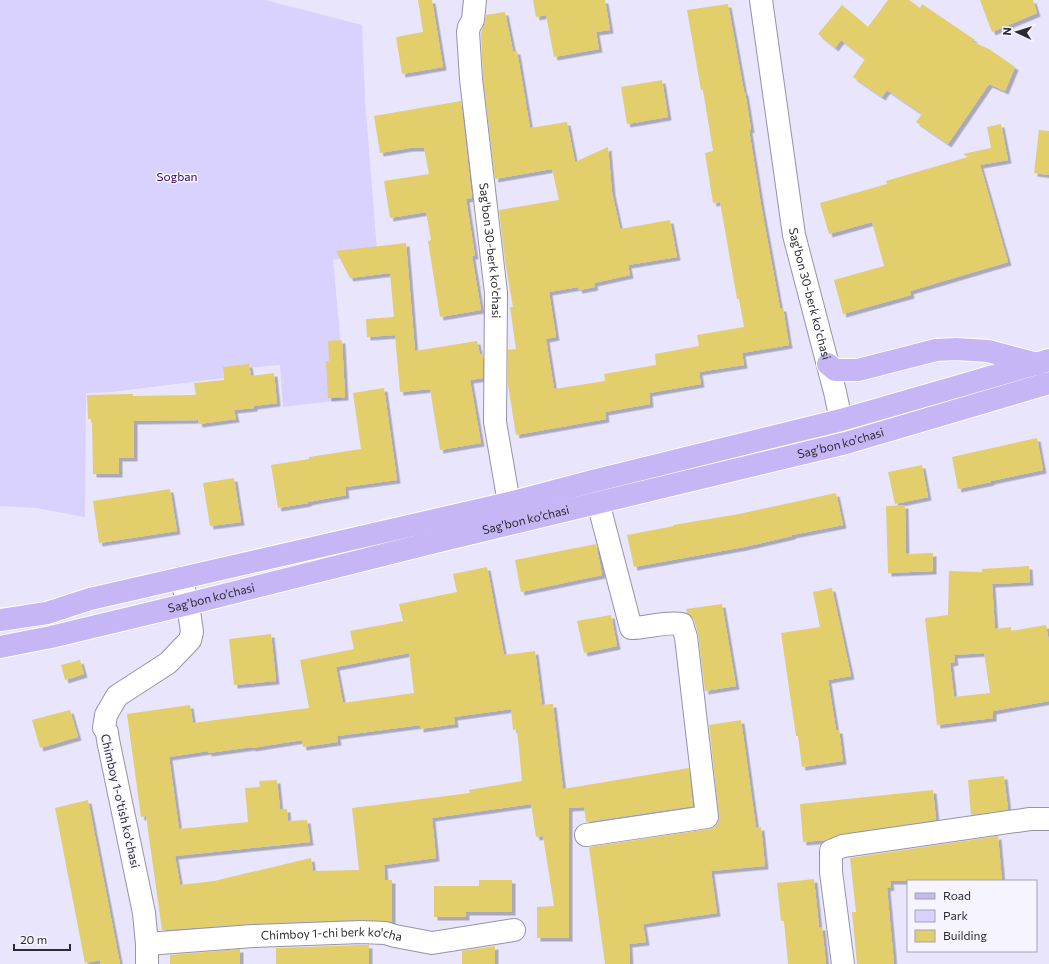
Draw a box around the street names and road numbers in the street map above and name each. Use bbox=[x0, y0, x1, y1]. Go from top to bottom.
street label: Sag'bon 30-berk ko'chasi bbox=[477, 182, 504, 318]
street label: Sag'bon 30-berk ko'chasi bbox=[787, 227, 834, 361]
street label: Sag’bon ko’chasi bbox=[796, 424, 885, 461]
street label: Sag’bon ko’chasi bbox=[481, 502, 571, 536]
street label: Sag’bon ko’chasi bbox=[166, 580, 256, 615]
street label: Chimboy 1-o'tish ko'chasi bbox=[99, 732, 143, 869]
street label: Chimboy 1-chi berk ko'cha bbox=[260, 924, 403, 943]

